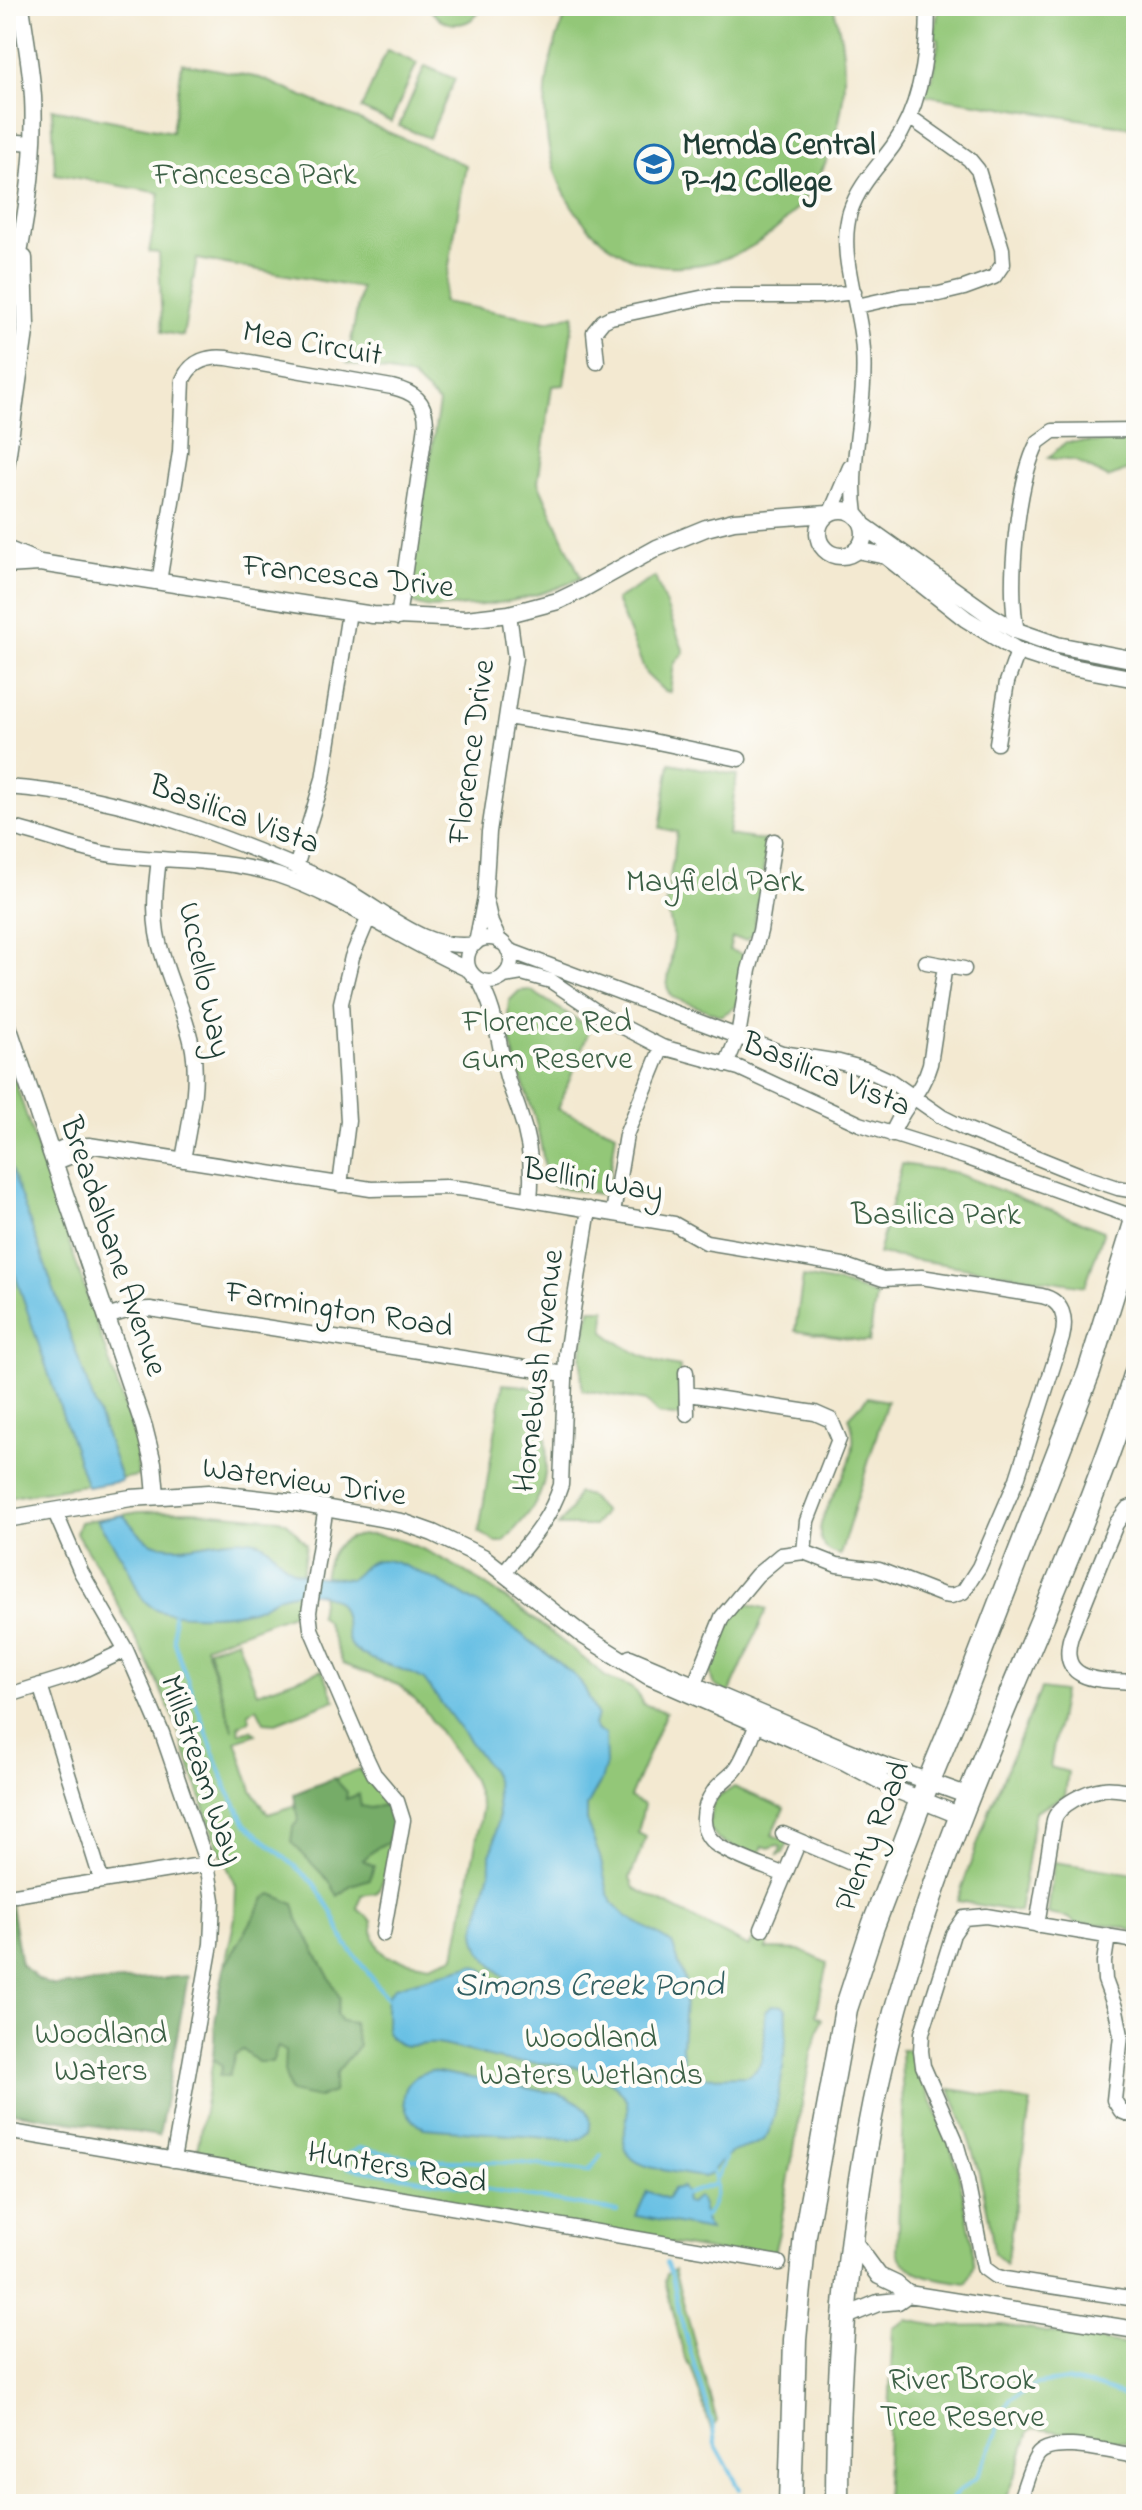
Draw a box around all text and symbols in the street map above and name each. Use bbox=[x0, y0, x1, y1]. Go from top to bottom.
place label: Mernda Central P-12 College bbox=[682, 123, 876, 208]
school or university icon: Mernda Central P-12 College bbox=[633, 143, 675, 185]
park label: Francesca Park bbox=[152, 153, 358, 200]
street label: Mea Circuit bbox=[238, 310, 386, 380]
street label: Francesca Drive bbox=[239, 543, 457, 613]
street label: Florence Drive bbox=[437, 656, 509, 848]
street label: Basilica Vista bbox=[141, 763, 326, 869]
park label: Mayfield Park bbox=[626, 860, 805, 907]
street label: Uccello Way bbox=[164, 898, 242, 1062]
park label: Florence Red Gum Reserve bbox=[461, 1000, 633, 1084]
street label: Basilica Vista bbox=[734, 1020, 917, 1131]
street label: Breadalbane Avenue bbox=[45, 1110, 179, 1384]
street label: Bellini Way bbox=[518, 1146, 667, 1217]
park label: Basilica Park bbox=[850, 1193, 1022, 1240]
street label: Homebush Avenue bbox=[502, 1246, 578, 1495]
street label: Farmington Road bbox=[221, 1270, 456, 1352]
street label: Waterview Drive bbox=[199, 1445, 410, 1521]
street label: Millstream Way bbox=[146, 1669, 254, 1871]
street label: Plenty Road bbox=[824, 1755, 924, 1919]
water label: Simons Creek Pond bbox=[455, 1962, 725, 2012]
park label: Woodland Waters bbox=[35, 2012, 167, 2096]
park label: Woodland Waters Wetlands bbox=[479, 2016, 703, 2100]
street label: Hunters Road bbox=[304, 2130, 490, 2208]
park label: River Brook Tree Reserve bbox=[879, 2358, 1045, 2442]

